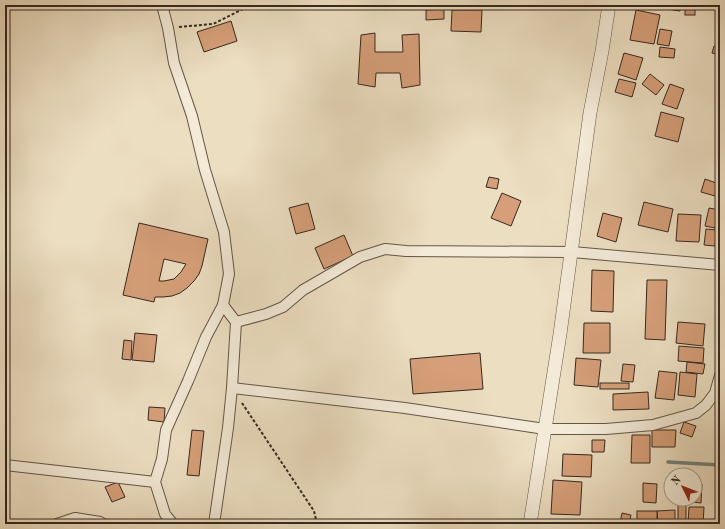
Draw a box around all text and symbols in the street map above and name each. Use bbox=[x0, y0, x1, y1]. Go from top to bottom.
north arrow bbox=[663, 467, 703, 507]
text: N bbox=[670, 474, 684, 488]

